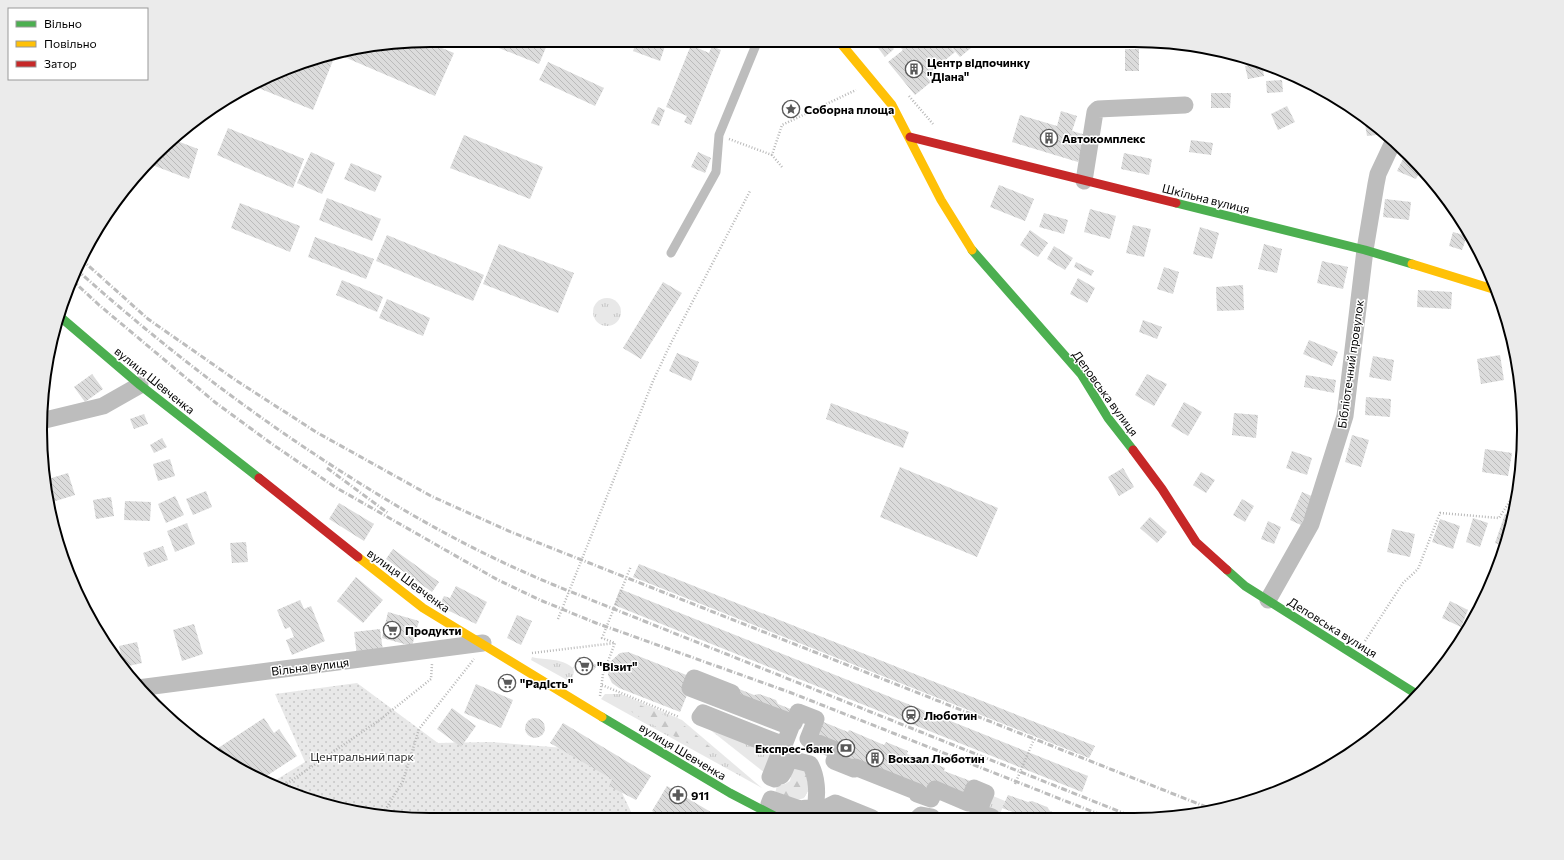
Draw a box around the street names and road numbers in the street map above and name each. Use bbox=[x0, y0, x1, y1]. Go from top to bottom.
street label: Шкільна вулиця bbox=[1161, 180, 1251, 216]
street label: Бібліотечний провулок bbox=[1334, 298, 1366, 429]
street label: вулиця Шевченка bbox=[112, 343, 198, 417]
street label: Деповська вулиця bbox=[1070, 347, 1142, 439]
street label: вулиця Шевченка bbox=[365, 545, 453, 615]
street label: Деповська вулиця bbox=[1286, 594, 1380, 660]
street label: Вільна вулиця bbox=[270, 654, 350, 678]
street label: вулиця Шевченка bbox=[637, 720, 729, 782]

